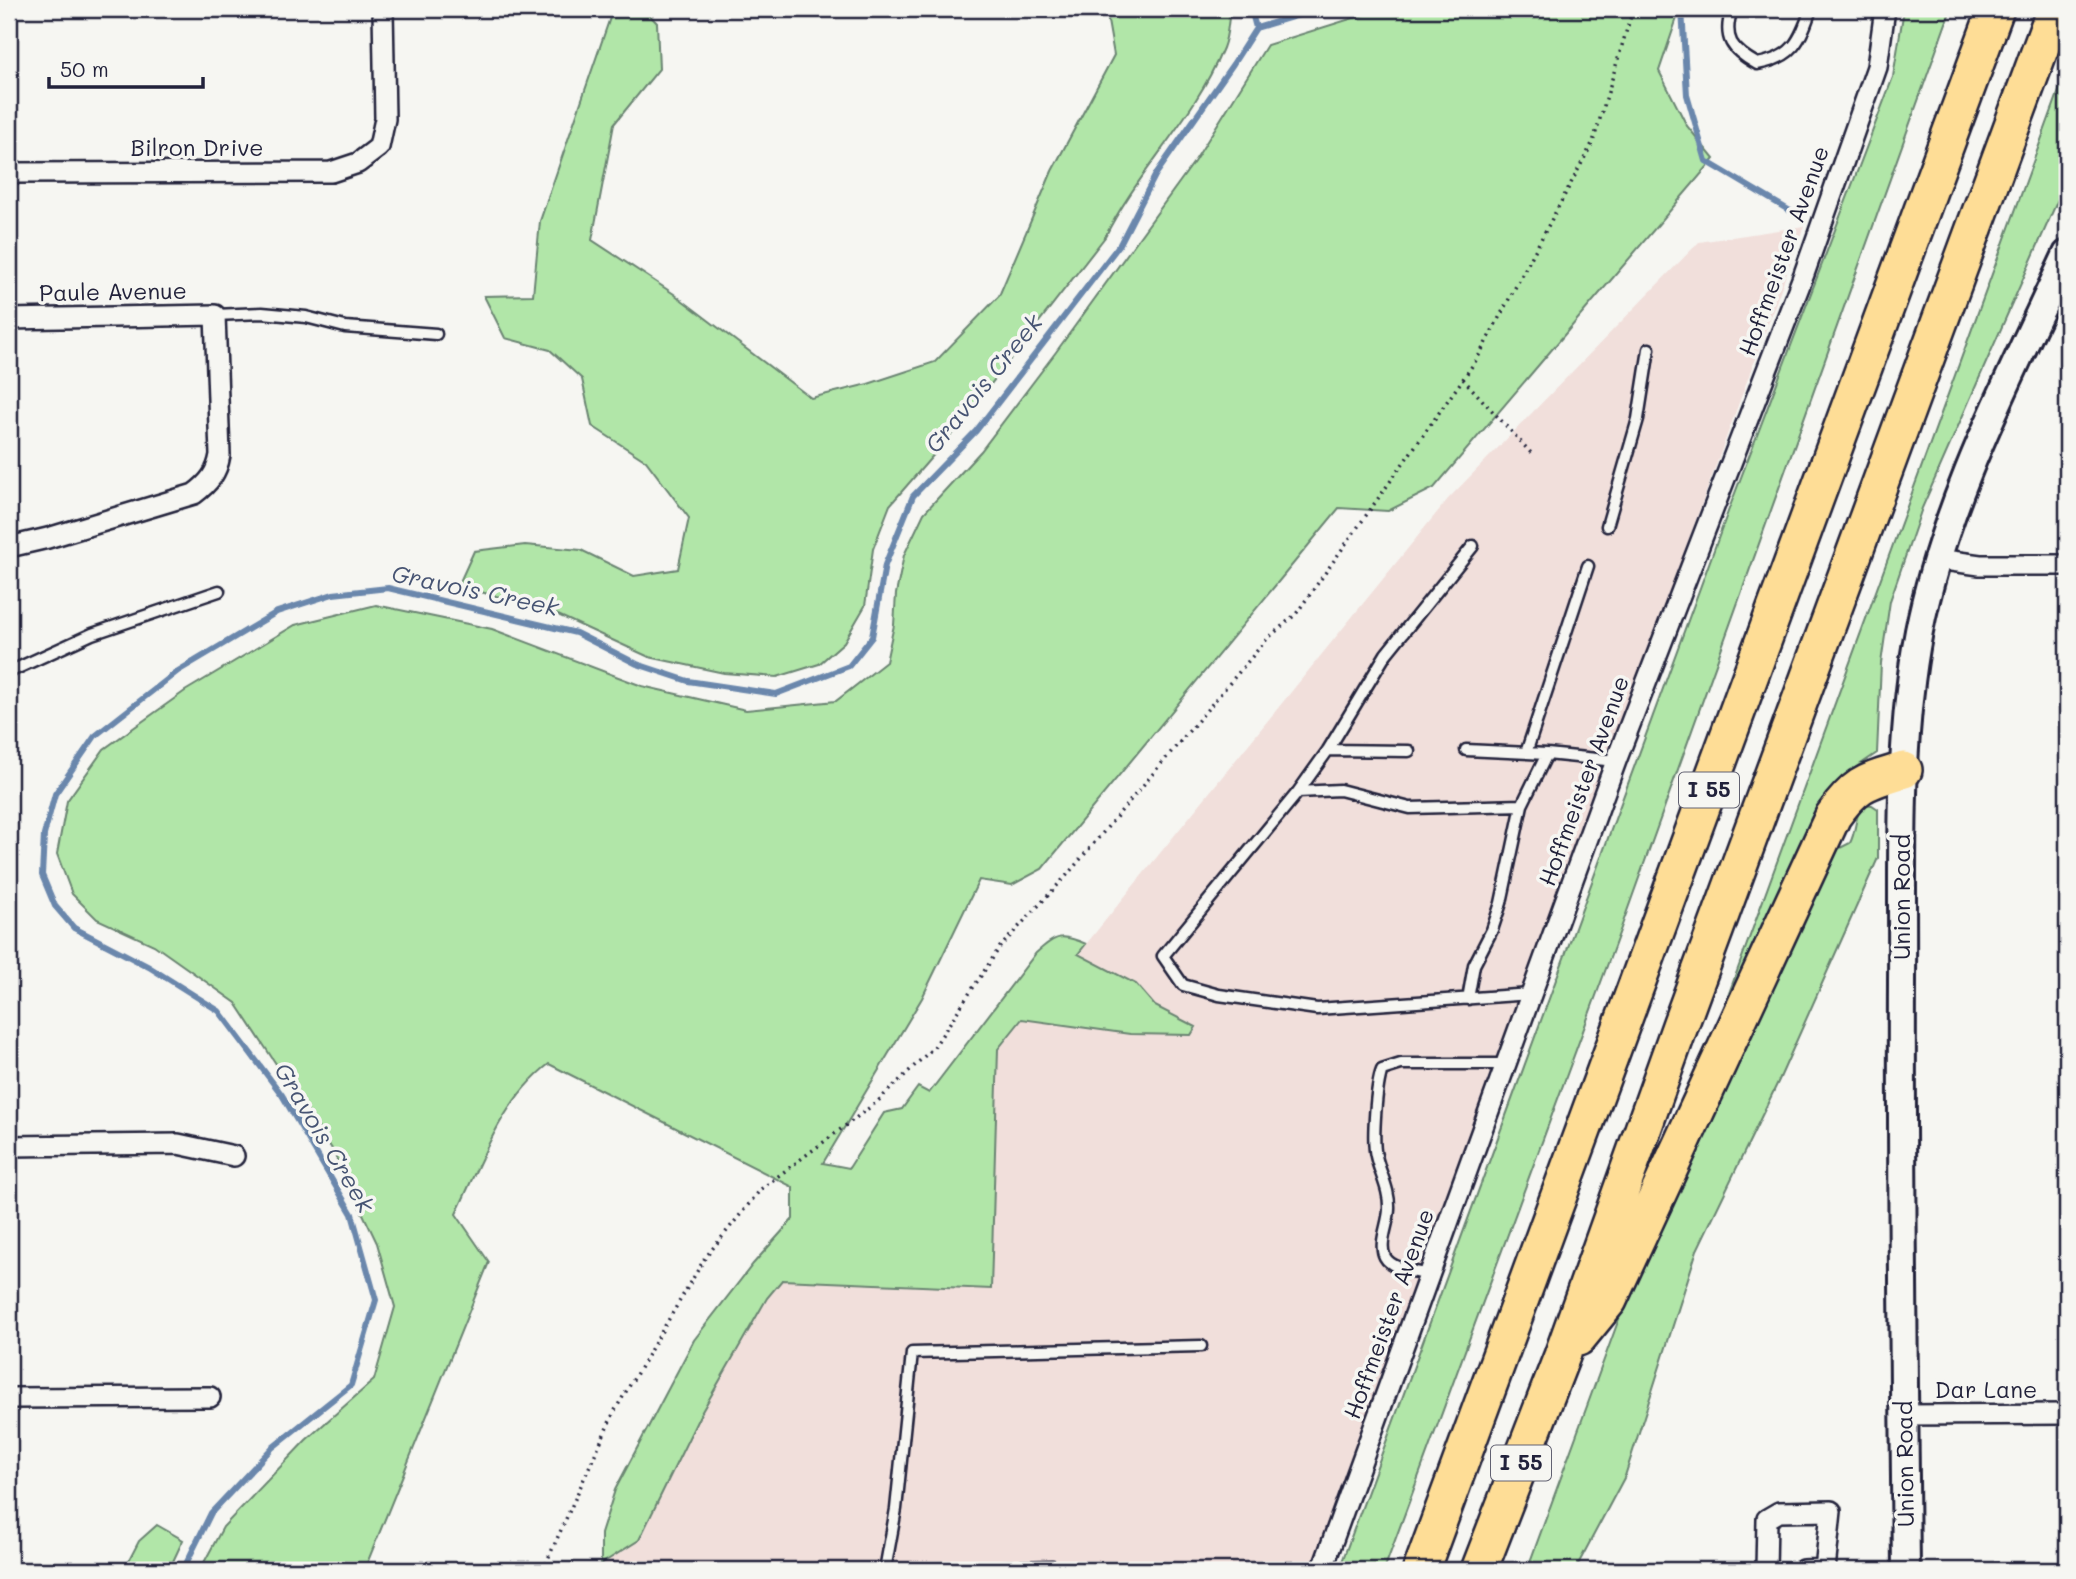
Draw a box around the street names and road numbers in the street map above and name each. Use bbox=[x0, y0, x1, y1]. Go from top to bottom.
street label: Bilron Drive bbox=[130, 132, 264, 162]
street label: Hoffmeister Avenue bbox=[1731, 141, 1835, 360]
street label: Paule Avenue bbox=[39, 275, 187, 307]
street label: Hoffmeister Avenue bbox=[1531, 671, 1635, 890]
road number: I 55 bbox=[1679, 772, 1739, 808]
street label: Union Road bbox=[1886, 834, 1916, 960]
street label: Hoffmeister Avenue bbox=[1336, 1204, 1440, 1423]
street label: Dar Lane bbox=[1935, 1374, 2037, 1404]
street label: Union Road bbox=[1888, 1401, 1920, 1527]
road number: I 55 bbox=[1491, 1446, 1551, 1480]

